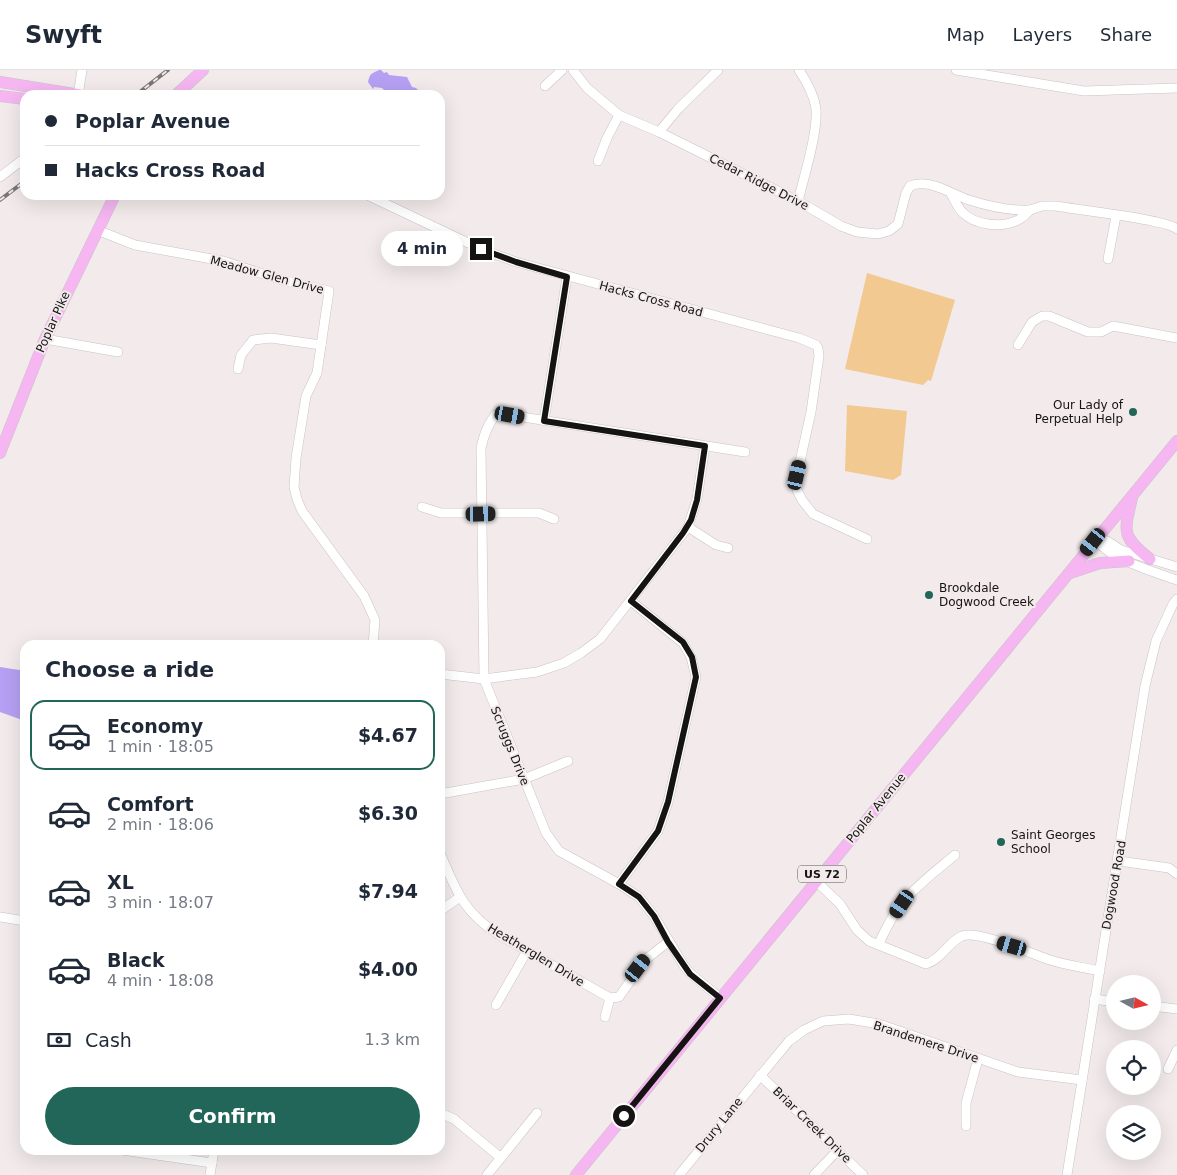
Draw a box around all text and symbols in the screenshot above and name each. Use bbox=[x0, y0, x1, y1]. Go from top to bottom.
text: Swyft bbox=[25, 21, 102, 49]
text: Map bbox=[946, 24, 984, 45]
text: Layers bbox=[1012, 24, 1072, 45]
text: Share bbox=[1100, 24, 1152, 45]
text: Poplar Avenue bbox=[75, 110, 230, 132]
street label: Cedar Ridge Drive bbox=[707, 151, 811, 213]
text: Hacks Cross Road bbox=[75, 159, 265, 181]
callout: 4 min bbox=[381, 232, 464, 266]
route end bbox=[470, 238, 492, 260]
text: 4 min bbox=[397, 239, 447, 258]
street label: Meadow Glen Drive bbox=[209, 253, 325, 297]
street label: Hacks Cross Road bbox=[598, 278, 704, 320]
street label: Poplar Pike bbox=[33, 289, 73, 355]
place label: Our Lady of Perpetual Help bbox=[1035, 398, 1124, 426]
car bbox=[493, 405, 526, 425]
marker: Our Lady of Perpetual Help bbox=[1127, 406, 1139, 418]
car bbox=[786, 459, 807, 491]
car bbox=[465, 506, 496, 522]
car bbox=[1077, 526, 1108, 558]
place label: Brookdale Dogwood Creek bbox=[939, 581, 1034, 609]
marker: Brookdale Dogwood Creek bbox=[923, 589, 935, 601]
text: Choose a ride bbox=[45, 657, 214, 682]
street label: Scruggs Drive bbox=[488, 704, 532, 788]
icon: car bbox=[47, 713, 92, 758]
text: Economy bbox=[107, 715, 203, 737]
text: $4.67 bbox=[358, 724, 418, 746]
text: 1 min · 18:05 bbox=[107, 737, 214, 756]
street label: Poplar Avenue bbox=[844, 770, 908, 846]
icon: car bbox=[47, 791, 92, 836]
text: Comfort bbox=[107, 793, 194, 815]
text: $6.30 bbox=[358, 802, 418, 824]
text: 2 min · 18:06 bbox=[107, 815, 214, 834]
place label: Saint Georges School bbox=[1011, 828, 1095, 856]
marker: Saint Georges School bbox=[995, 836, 1007, 848]
street label: Dogwood Road bbox=[1099, 839, 1129, 931]
road number: US 72 bbox=[798, 866, 846, 882]
icon: car bbox=[47, 869, 92, 914]
text: XL bbox=[107, 871, 134, 893]
text: $7.94 bbox=[358, 880, 418, 902]
car bbox=[887, 887, 916, 921]
text: 3 min · 18:07 bbox=[107, 893, 214, 912]
street label: Heatherglen Drive bbox=[485, 921, 587, 989]
car bbox=[995, 935, 1028, 957]
icon: car bbox=[47, 947, 92, 992]
text: Black bbox=[107, 949, 165, 971]
car bbox=[622, 952, 653, 984]
text: $4.00 bbox=[358, 958, 418, 980]
text: 4 min · 18:08 bbox=[107, 971, 214, 990]
north arrow bbox=[1106, 975, 1161, 1030]
map controls bbox=[1106, 975, 1161, 1160]
street label: Brandemere Drive bbox=[871, 1018, 981, 1066]
icon: cash bbox=[45, 1026, 73, 1054]
text: Cash bbox=[85, 1029, 132, 1051]
text: 1.3 km bbox=[365, 1030, 420, 1049]
button: locate bbox=[1106, 1040, 1161, 1095]
street label: Briar Creek Drive bbox=[770, 1084, 854, 1166]
button: Confirm bbox=[45, 1087, 420, 1145]
street label: Drury Lane bbox=[693, 1095, 745, 1155]
route start bbox=[613, 1105, 635, 1127]
button: layers bbox=[1106, 1105, 1161, 1160]

